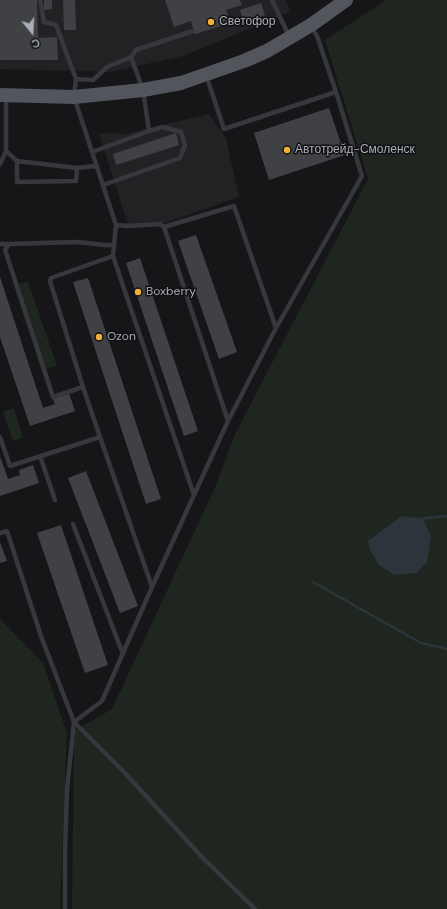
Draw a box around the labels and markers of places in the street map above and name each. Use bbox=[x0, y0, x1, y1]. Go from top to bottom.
place label: Светофор bbox=[219, 15, 275, 29]
marker: Светофор bbox=[206, 17, 216, 27]
place label: Автотрейд-Смоленск bbox=[295, 143, 415, 157]
marker: Автотрейд-Смоленск bbox=[282, 145, 292, 155]
place label: Boxberry bbox=[146, 285, 196, 299]
marker: Boxberry bbox=[133, 287, 143, 297]
place label: Ozon bbox=[107, 330, 136, 344]
marker: Ozon bbox=[94, 332, 104, 342]

